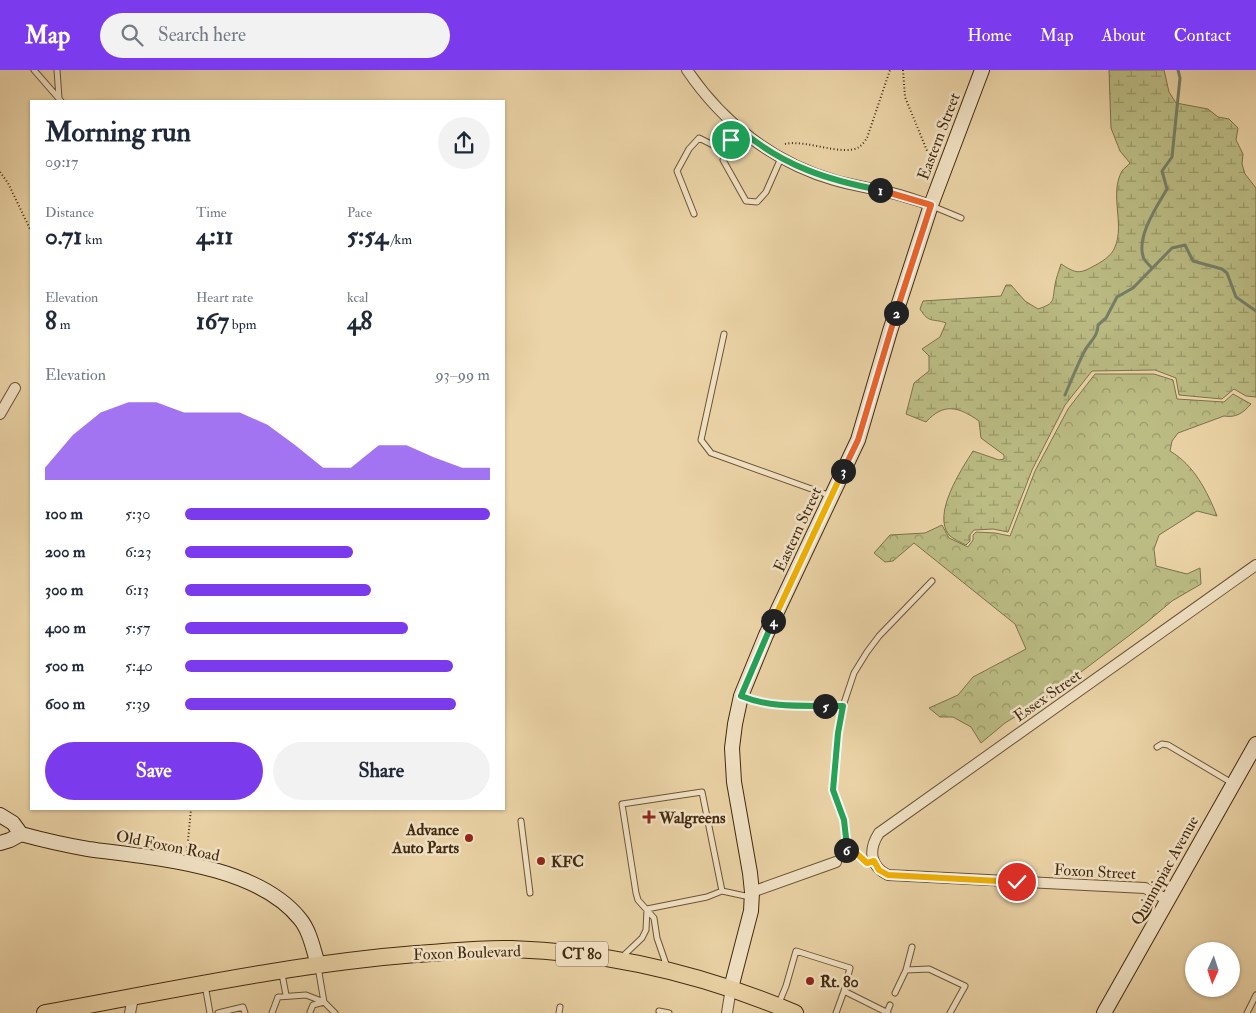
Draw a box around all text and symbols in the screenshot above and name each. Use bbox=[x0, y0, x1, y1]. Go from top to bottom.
search box bbox=[100, 13, 450, 58]
text: Map bbox=[25, 20, 70, 51]
icon: search bbox=[118, 21, 146, 49]
text: Search here bbox=[158, 23, 246, 47]
text: Home bbox=[967, 24, 1012, 47]
text: Map bbox=[1040, 24, 1074, 47]
text: About bbox=[1102, 24, 1146, 47]
text: Contact bbox=[1174, 24, 1231, 47]
street label: Eastern Street bbox=[913, 90, 965, 183]
text: Morning run bbox=[45, 115, 191, 150]
button: share bbox=[438, 117, 490, 169]
pin bbox=[710, 119, 752, 161]
icon: arrive bbox=[717, 126, 745, 154]
text: 09:17 bbox=[45, 152, 78, 172]
pin: 1 bbox=[868, 178, 892, 202]
text: 1 bbox=[878, 182, 883, 199]
text: Distance bbox=[45, 204, 94, 221]
text: Time bbox=[196, 204, 227, 221]
text: Pace bbox=[347, 204, 372, 221]
text: 0.71 bbox=[45, 221, 82, 252]
text: 4:11 bbox=[196, 221, 234, 252]
text: 5:54 bbox=[347, 221, 388, 252]
text: km bbox=[82, 231, 103, 248]
text: /km bbox=[388, 231, 412, 248]
text: Elevation bbox=[45, 289, 98, 306]
text: Heart rate bbox=[196, 289, 253, 306]
text: kcal bbox=[347, 289, 368, 306]
pin: 2 bbox=[884, 300, 908, 326]
text: 2 bbox=[893, 305, 900, 322]
text: 8 bbox=[45, 306, 57, 337]
text: 167 bbox=[196, 306, 229, 337]
text: 48 bbox=[347, 306, 372, 337]
text: m bbox=[57, 316, 71, 333]
text: bpm bbox=[229, 316, 257, 333]
text: Elevation bbox=[45, 365, 106, 385]
text: 93–99 m bbox=[435, 365, 490, 385]
pin: 3 bbox=[830, 458, 856, 484]
text: 3 bbox=[841, 463, 846, 480]
street label: Eastern Street bbox=[769, 484, 826, 575]
text: 100 m bbox=[45, 504, 83, 524]
text: 5:30 bbox=[125, 504, 150, 524]
text: 200 m bbox=[45, 542, 85, 562]
text: 6:23 bbox=[125, 542, 151, 562]
text: 300 m bbox=[45, 580, 83, 600]
text: 6:13 bbox=[125, 580, 149, 600]
pin: 4 bbox=[760, 608, 786, 634]
text: 4 bbox=[770, 613, 777, 630]
text: 400 m bbox=[45, 618, 86, 638]
text: 5:57 bbox=[125, 618, 150, 638]
text: 500 m bbox=[45, 656, 84, 676]
text: 5:40 bbox=[125, 656, 153, 676]
street label: Essex Street bbox=[1010, 665, 1085, 726]
text: 600 m bbox=[45, 694, 85, 714]
text: 5:39 bbox=[125, 694, 150, 714]
pin: 5 bbox=[812, 694, 838, 718]
text: 5 bbox=[822, 698, 829, 715]
button: Save bbox=[45, 742, 263, 800]
button: Share bbox=[273, 742, 490, 800]
place label: Walgreens bbox=[658, 808, 726, 829]
marker: Walgreens bbox=[643, 811, 655, 823]
street label: Quinnipiac Avenue bbox=[1127, 812, 1204, 929]
place label: Advance Auto Parts bbox=[391, 820, 460, 858]
street label: Old Foxon Road bbox=[114, 826, 221, 866]
marker: Advance Auto Parts bbox=[463, 832, 475, 844]
pin: 6 bbox=[834, 838, 858, 862]
text: 6 bbox=[843, 842, 850, 859]
place label: KFC bbox=[551, 852, 584, 872]
marker: KFC bbox=[535, 855, 547, 867]
street label: Foxon Street bbox=[1053, 860, 1136, 884]
pin bbox=[996, 861, 1038, 903]
icon: check bbox=[1003, 868, 1031, 896]
street label: Foxon Boulevard bbox=[413, 941, 521, 965]
road number: CT 80 bbox=[556, 942, 608, 966]
north arrow bbox=[1185, 942, 1240, 998]
map controls bbox=[1185, 942, 1240, 997]
place label: Rt. 80 bbox=[820, 972, 859, 992]
marker: Rt. 80 bbox=[804, 975, 816, 987]

